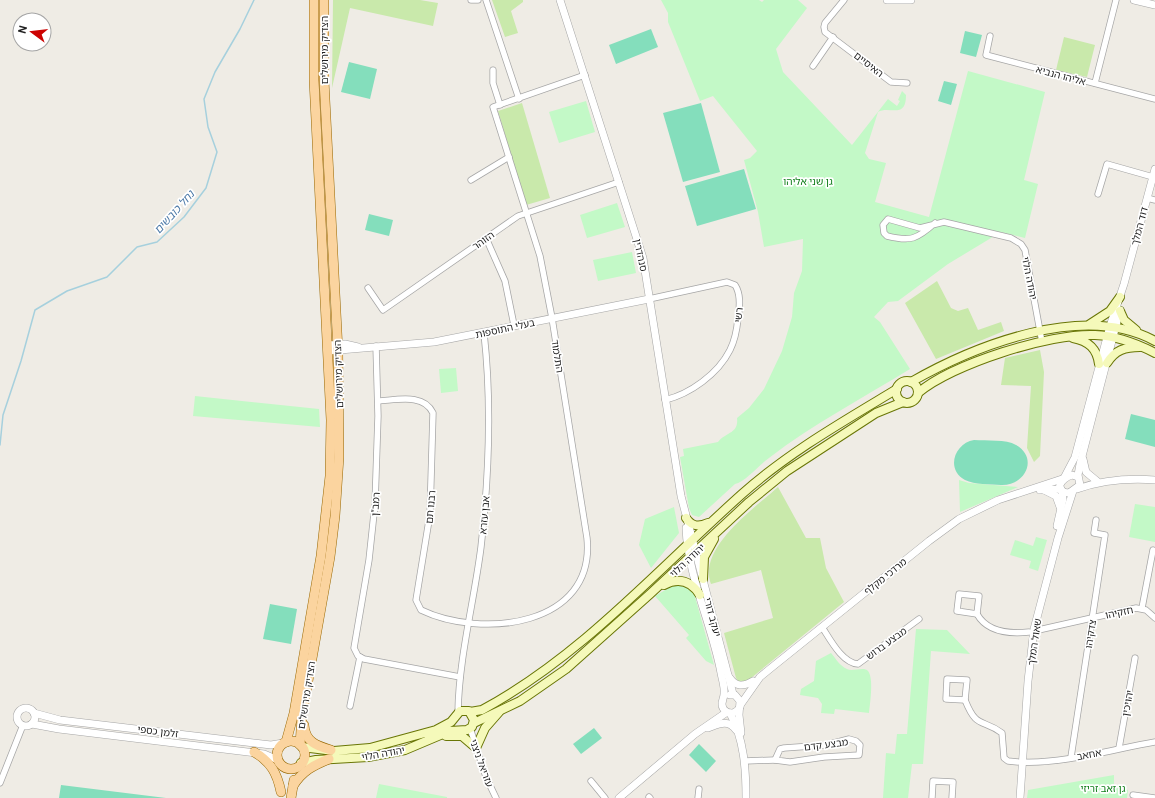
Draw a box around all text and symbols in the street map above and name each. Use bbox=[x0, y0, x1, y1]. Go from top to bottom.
north arrow bbox=[12, 12, 52, 52]
street label: הצדיק מירושלים bbox=[319, 16, 330, 84]
text: N bbox=[16, 24, 30, 35]
street label: האיסיים bbox=[852, 50, 886, 79]
street label: אליהו הנביא bbox=[1035, 64, 1087, 87]
park label: גן שני אליהו bbox=[783, 176, 833, 187]
water label: נחל כובשים bbox=[152, 187, 198, 237]
street label: דוד המלך bbox=[1129, 205, 1150, 247]
street label: הזוהר bbox=[470, 229, 496, 252]
street label: סנהדרין bbox=[632, 238, 649, 272]
street label: יהודה הלוי bbox=[1020, 256, 1039, 301]
street label: רשי bbox=[732, 307, 745, 323]
street label: בעלי התוספות bbox=[474, 317, 536, 340]
street label: התלמוד bbox=[549, 339, 566, 373]
street label: הצדיק מירושלים bbox=[332, 340, 345, 408]
street label: רבנו תם bbox=[424, 490, 437, 524]
street label: רמב"ן bbox=[369, 492, 382, 516]
street label: אבן עזרא bbox=[477, 495, 492, 535]
street label: יהודה הלוי bbox=[668, 541, 707, 579]
street label: מרדכי מקלף bbox=[862, 556, 909, 597]
street label: יעקב דורי bbox=[702, 596, 723, 638]
street label: חזקיהו bbox=[1104, 604, 1134, 621]
street label: שאול המלך bbox=[1026, 618, 1043, 666]
street label: צדקיהו bbox=[1083, 618, 1098, 649]
street label: מבצע ברוש bbox=[864, 625, 909, 662]
street label: הצדיק מירושלים bbox=[296, 660, 317, 730]
street label: יהויכין bbox=[1120, 689, 1135, 717]
street label: זלמן כספי bbox=[137, 724, 179, 739]
street label: מבצע קדם bbox=[803, 736, 849, 753]
street label: עזריאל ניצני bbox=[468, 738, 495, 789]
street label: יהודה הלוי bbox=[361, 744, 405, 763]
street label: אחאב bbox=[1076, 747, 1102, 762]
park label: גן זאב זריזי bbox=[1080, 783, 1126, 794]

